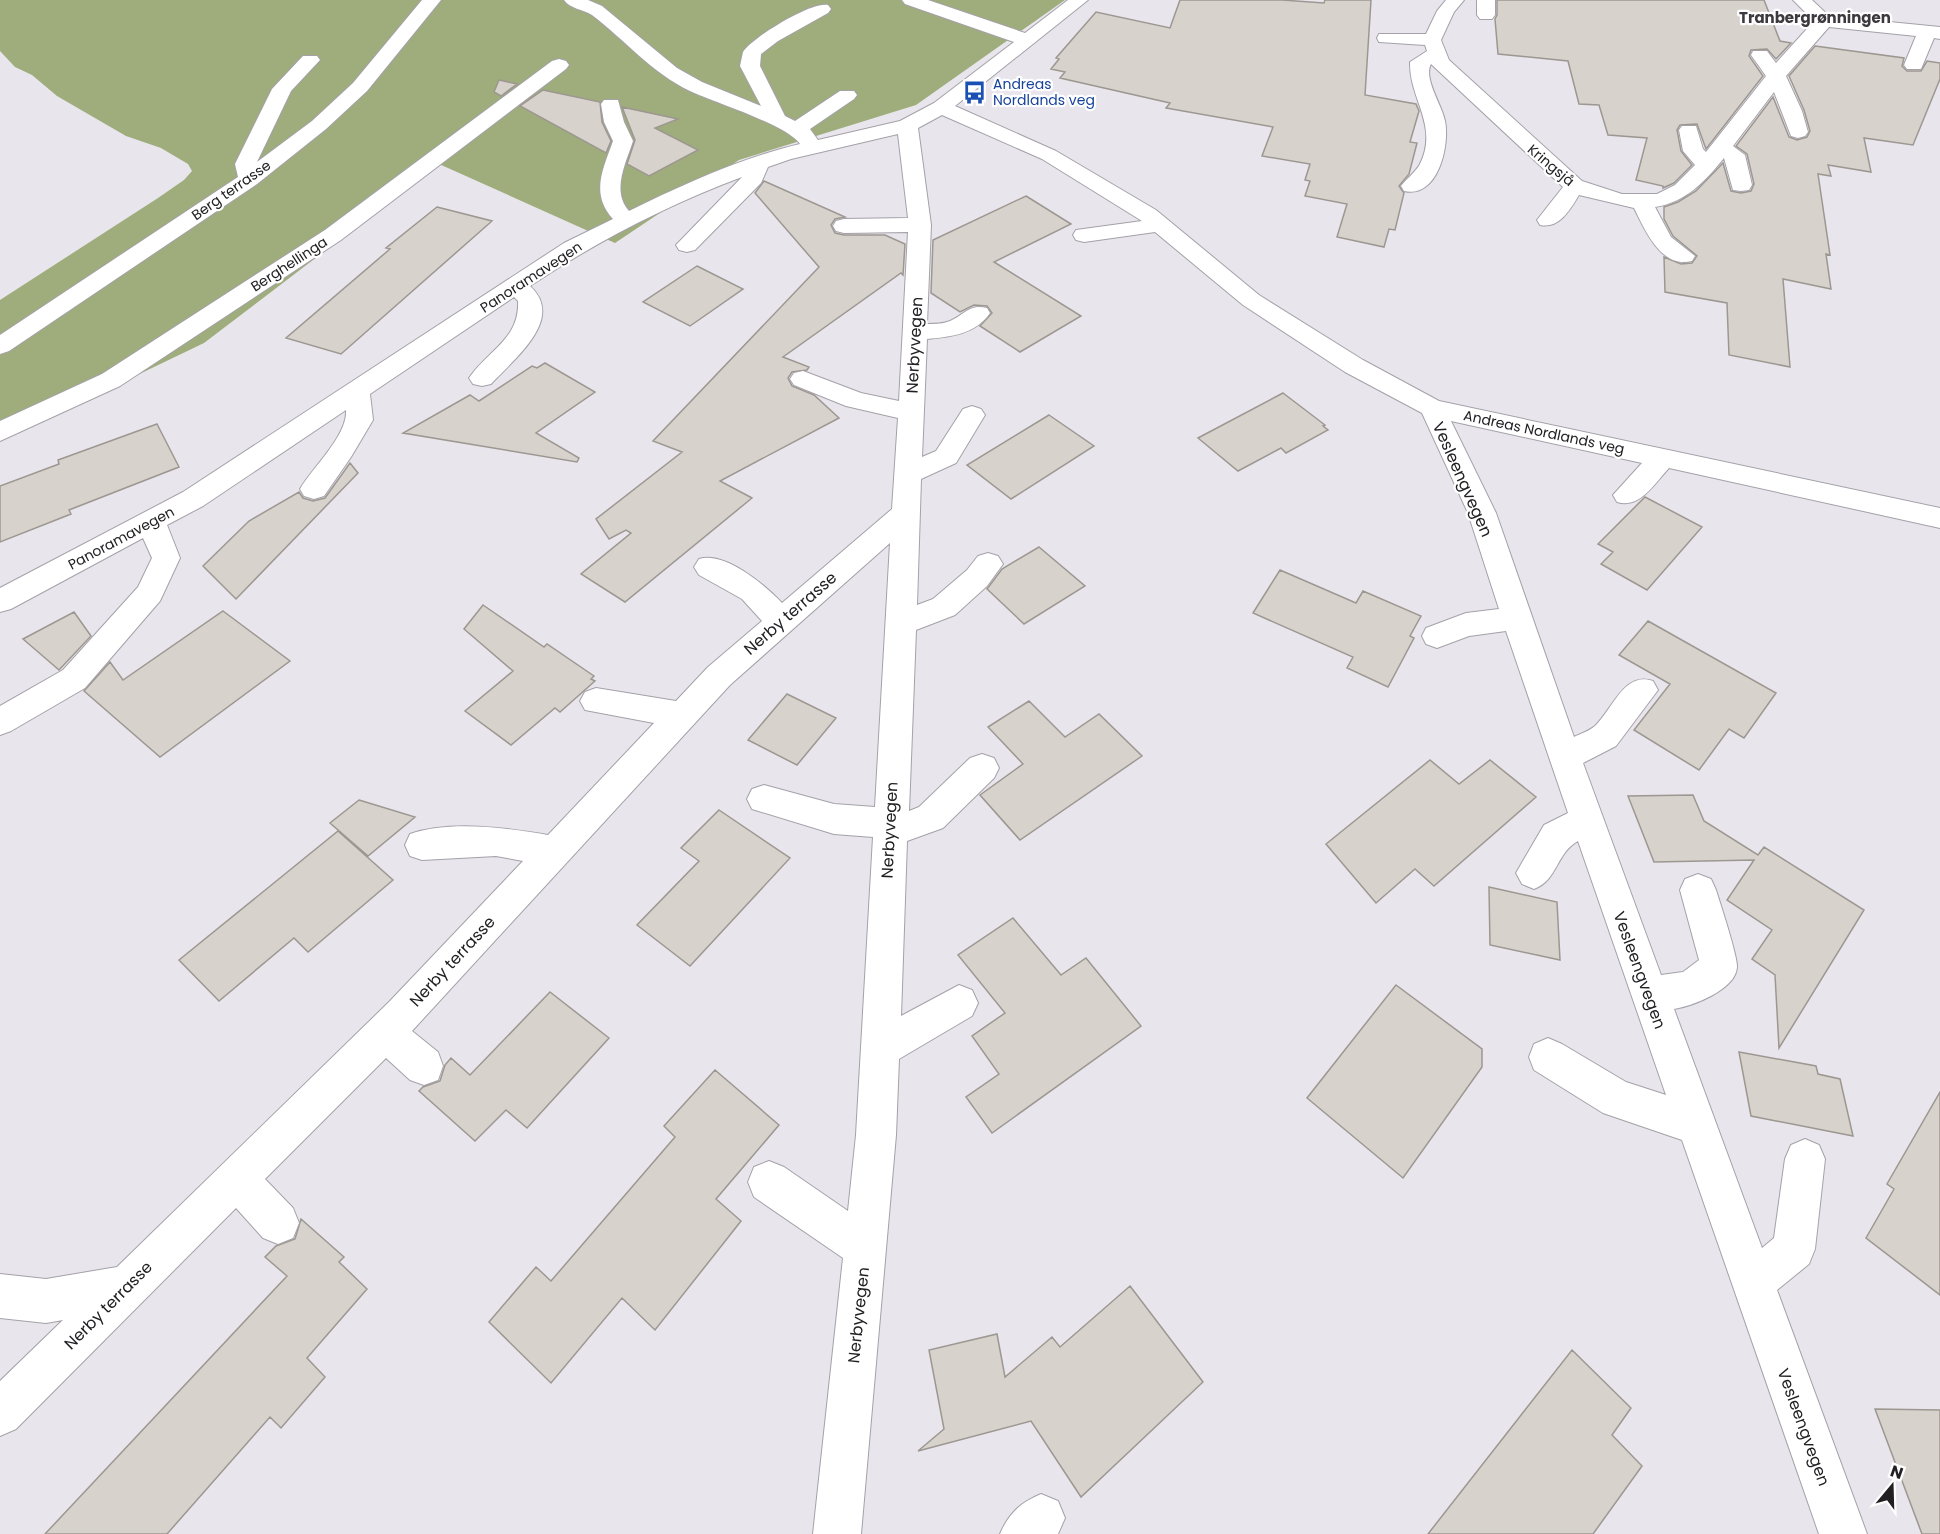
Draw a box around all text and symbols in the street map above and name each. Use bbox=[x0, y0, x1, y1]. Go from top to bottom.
district label: Tranbergrønningen bbox=[1739, 7, 1891, 28]
place label: Andreas Nordlands veg bbox=[993, 74, 1095, 110]
bus stop icon: Andreas Nordlands veg bbox=[962, 79, 988, 105]
street label: Kringsjå bbox=[1523, 139, 1579, 191]
street label: Berg terrasse bbox=[187, 155, 275, 225]
street label: Berghellinga bbox=[247, 232, 331, 296]
street label: Panoramavegen bbox=[476, 237, 586, 317]
street label: Nerbyvegen bbox=[900, 296, 929, 394]
street label: Andreas Nordlands veg bbox=[1462, 405, 1626, 459]
street label: Vesleengvegen bbox=[1427, 418, 1498, 540]
street label: Panoramavegen bbox=[64, 502, 178, 574]
street label: Nerby terrasse bbox=[739, 566, 842, 660]
street label: Nerbyvegen bbox=[875, 781, 904, 879]
street label: Vesleengvegen bbox=[1608, 908, 1672, 1032]
street label: Nerby terrasse bbox=[404, 911, 501, 1012]
street label: Nerby terrasse bbox=[59, 1256, 158, 1355]
street label: Nerbyvegen bbox=[842, 1266, 875, 1364]
street label: Vesleengvegen bbox=[1772, 1365, 1836, 1489]
north arrow bbox=[1862, 1456, 1922, 1516]
text: N bbox=[1887, 1459, 1906, 1485]

